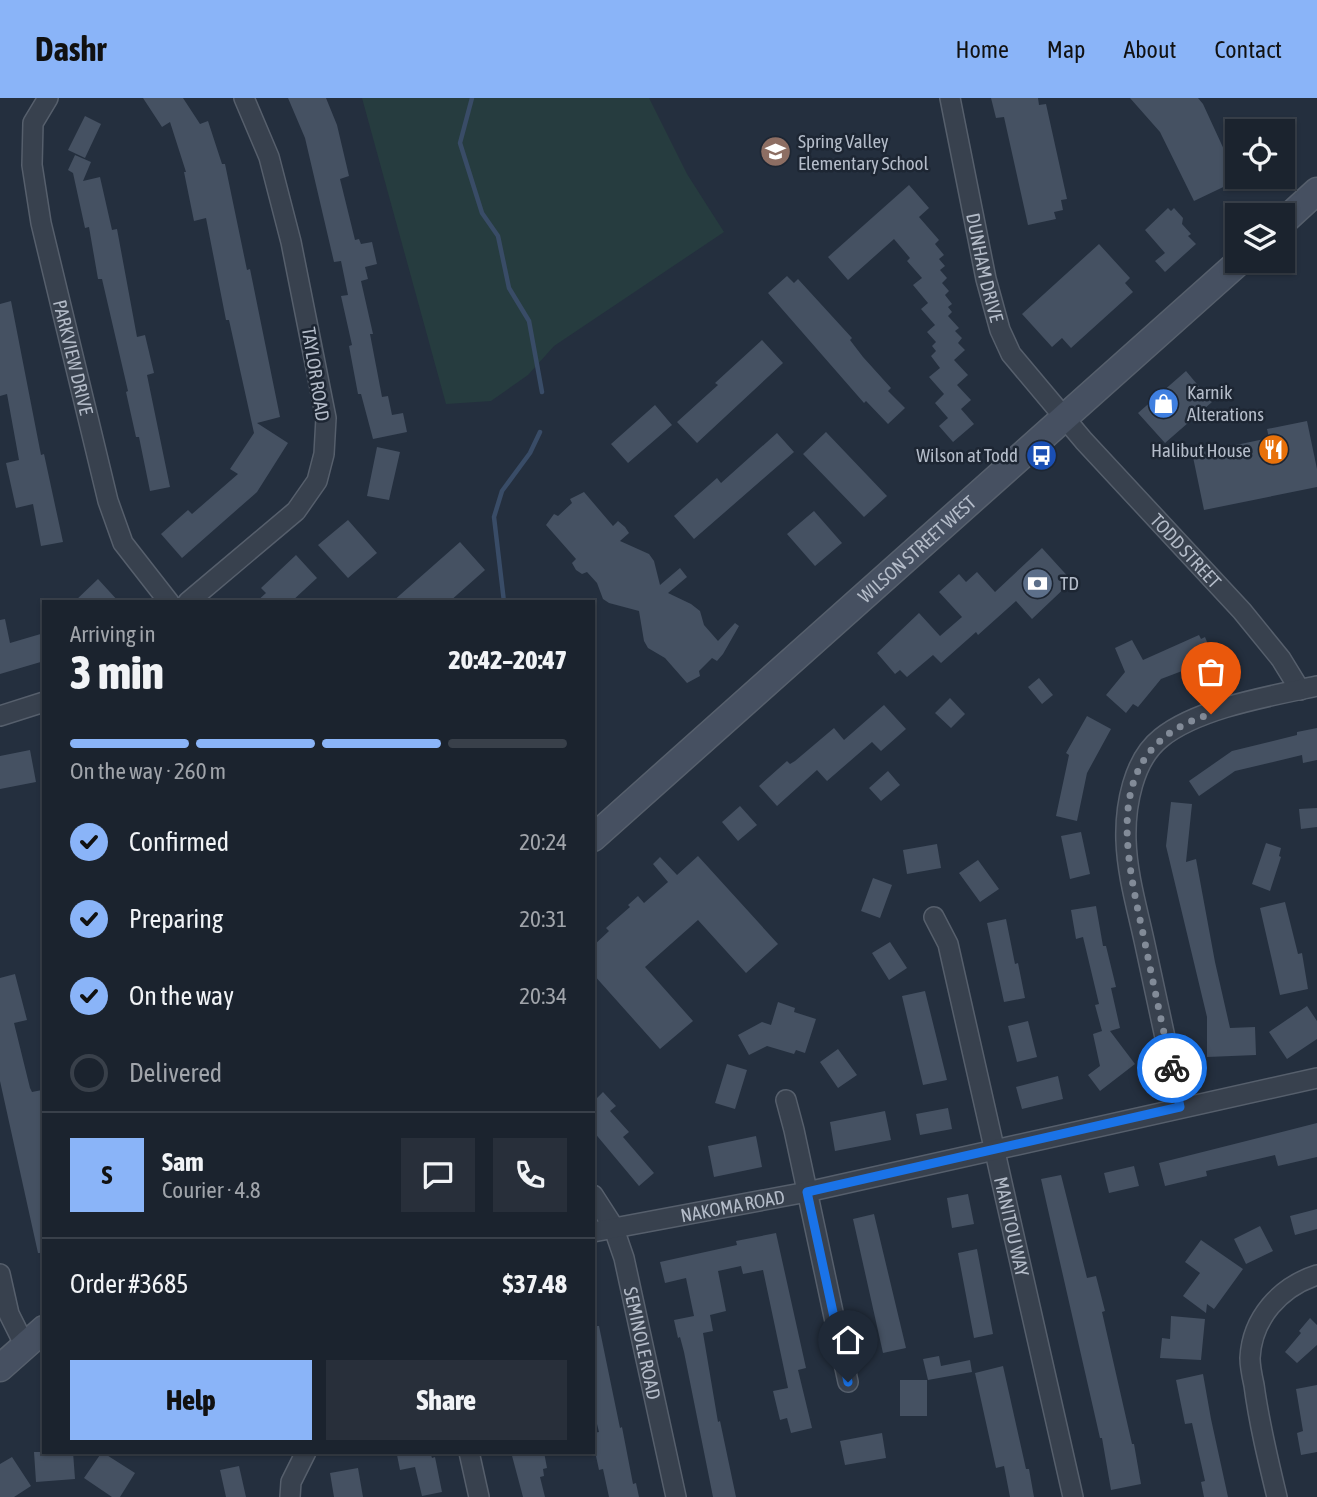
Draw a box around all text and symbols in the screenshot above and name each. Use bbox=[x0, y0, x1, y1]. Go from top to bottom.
text: Dashr bbox=[35, 30, 106, 68]
text: Home bbox=[955, 36, 1009, 63]
text: Map bbox=[1047, 36, 1085, 63]
text: About bbox=[1123, 36, 1176, 63]
text: Contact bbox=[1214, 36, 1282, 63]
map controls bbox=[1225, 119, 1295, 273]
button: locate bbox=[1225, 119, 1295, 189]
place label: Spring Valley Elementary School bbox=[798, 130, 929, 174]
school or university icon: Spring Valley Elementary School bbox=[758, 135, 792, 169]
button: layers bbox=[1225, 203, 1295, 273]
street label: DUNHAM DRIVE bbox=[962, 211, 1008, 324]
street label: PARKVIEW DRIVE bbox=[49, 297, 98, 417]
street label: TAYLOR ROAD bbox=[298, 325, 334, 423]
place label: Karnik Alterations bbox=[1187, 381, 1264, 425]
shop icon: Karnik Alterations bbox=[1147, 386, 1181, 420]
restaurant icon: Halibut House bbox=[1257, 433, 1291, 467]
bus stop icon: Wilson at Todd bbox=[1024, 438, 1058, 472]
place label: Halibut House bbox=[1151, 439, 1251, 461]
place label: Wilson at Todd bbox=[916, 444, 1018, 466]
street label: WILSON STREET WEST bbox=[854, 491, 981, 607]
street label: TODD STREET bbox=[1146, 509, 1226, 593]
bank icon: TD bbox=[1020, 566, 1054, 600]
place label: TD bbox=[1060, 572, 1079, 594]
text: Arriving in bbox=[70, 621, 156, 647]
pin bbox=[1181, 642, 1241, 714]
text: 20:42–20:47 bbox=[449, 645, 567, 675]
text: 3 min bbox=[70, 646, 164, 699]
icon: bag bbox=[1192, 653, 1230, 691]
text: On the way · 260 m bbox=[70, 758, 226, 784]
icon: check bbox=[70, 823, 108, 861]
text: Confirmed bbox=[129, 827, 229, 857]
text: 20:24 bbox=[519, 829, 567, 855]
icon: check bbox=[70, 900, 108, 938]
text: Preparing bbox=[129, 904, 223, 934]
text: 20:31 bbox=[519, 906, 567, 932]
icon: check bbox=[70, 977, 108, 1015]
text: On the way bbox=[129, 981, 234, 1011]
text: 20:34 bbox=[519, 983, 567, 1009]
courier bbox=[1137, 1033, 1207, 1103]
icon: bike bbox=[1153, 1049, 1191, 1087]
text: Delivered bbox=[129, 1058, 222, 1088]
button: chat bbox=[401, 1138, 475, 1212]
button: phone bbox=[493, 1138, 567, 1212]
text: Sam bbox=[162, 1147, 204, 1177]
text: S bbox=[102, 1160, 112, 1190]
street label: MANITOU WAY bbox=[990, 1175, 1034, 1279]
text: Courier · 4.8 bbox=[162, 1177, 261, 1203]
street label: NAKOMA ROAD bbox=[679, 1185, 786, 1226]
text: Order #3685 bbox=[70, 1269, 189, 1299]
text: $37.48 bbox=[503, 1269, 567, 1299]
street label: SEMINOLE ROAD bbox=[620, 1285, 665, 1402]
pin bbox=[818, 1310, 878, 1382]
icon: home bbox=[829, 1321, 867, 1359]
button: Help bbox=[70, 1360, 312, 1440]
button: Share bbox=[326, 1360, 567, 1440]

